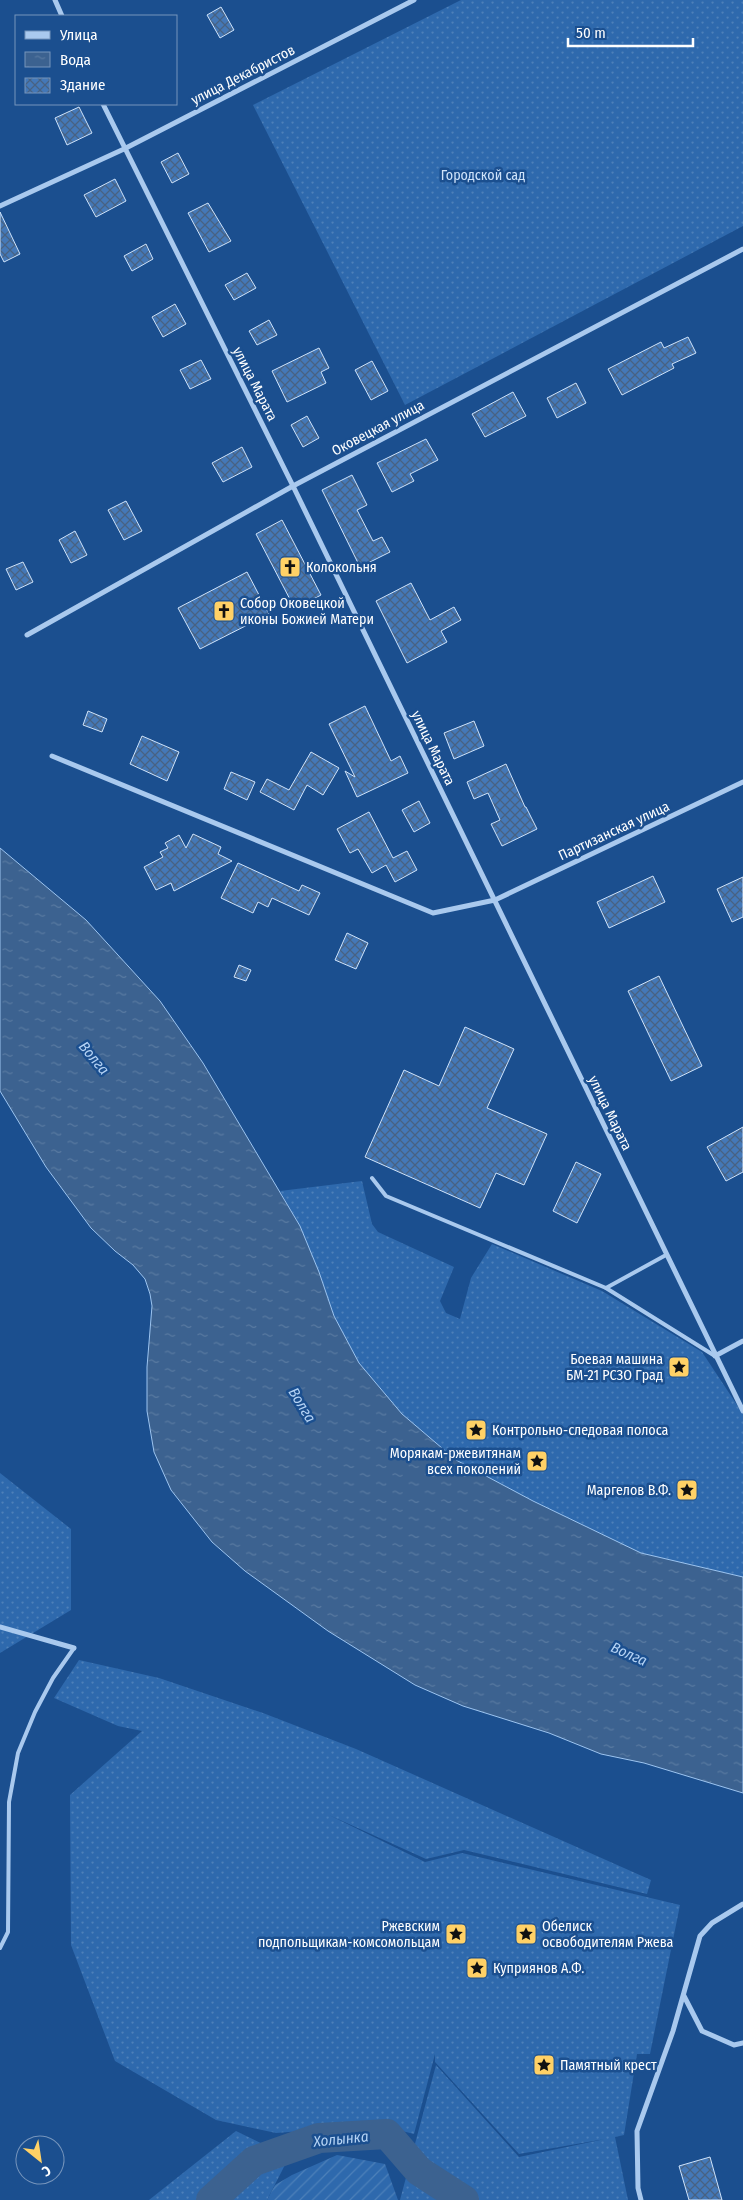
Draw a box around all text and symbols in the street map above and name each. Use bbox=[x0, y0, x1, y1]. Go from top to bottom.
legend bbox=[15, 15, 178, 105]
scale bar bbox=[568, 15, 693, 47]
text: 50 m bbox=[576, 24, 606, 42]
text: Улица bbox=[59, 26, 98, 44]
street label: улица Декабристов bbox=[188, 41, 298, 109]
text: Вода bbox=[60, 51, 91, 69]
text: Здание bbox=[60, 76, 106, 94]
park label: Городской сад bbox=[441, 167, 525, 184]
street label: улица Марата bbox=[229, 344, 281, 424]
street label: Оковецкая улица bbox=[329, 396, 427, 460]
church icon: Колокольня bbox=[278, 555, 302, 579]
place label: Колокольня bbox=[306, 559, 377, 576]
place label: Собор Оковецкой иконы Божией Матери bbox=[240, 595, 374, 628]
church icon: Собор Оковецкой иконы Божией Матери bbox=[212, 599, 236, 623]
street label: улица Марата bbox=[408, 708, 458, 788]
street label: Партизанская улица bbox=[556, 798, 672, 864]
water label: Волга bbox=[75, 1038, 113, 1078]
street label: улица Марата bbox=[585, 1073, 635, 1153]
place label: Боевая машина БМ-21 РСЗО Град bbox=[566, 1351, 663, 1384]
place icon: Боевая машина БМ-21 РСЗО Град bbox=[667, 1355, 691, 1379]
water label: Волга bbox=[285, 1384, 320, 1426]
place icon: Контрольно-следовая полоса bbox=[464, 1418, 488, 1442]
place label: Контрольно-следовая полоса bbox=[492, 1422, 669, 1439]
place label: Морякам-ржевитянам всех поколений bbox=[390, 1445, 521, 1478]
place icon: Морякам-ржевитянам всех поколений bbox=[525, 1449, 549, 1473]
place icon: Маргелов В.Ф. bbox=[675, 1478, 699, 1502]
place label: Маргелов В.Ф. bbox=[587, 1482, 671, 1499]
water label: Волга bbox=[608, 1638, 650, 1670]
place label: Ржевским подпольщикам-комсомольцам bbox=[258, 1918, 440, 1951]
place label: Обелиск освободителям Ржева bbox=[542, 1918, 674, 1951]
place icon: Ржевским подпольщикам-комсомольцам bbox=[444, 1922, 468, 1946]
place icon: Обелиск освободителям Ржева bbox=[514, 1922, 538, 1946]
place icon: Куприянов А.Ф. bbox=[465, 1956, 489, 1980]
place label: Куприянов А.Ф. bbox=[493, 1960, 584, 1977]
place icon: Памятный крест bbox=[532, 2053, 556, 2077]
place label: Памятный крест bbox=[560, 2057, 657, 2074]
water label: Холынка bbox=[312, 2127, 370, 2151]
north arrow bbox=[15, 2135, 65, 2185]
text: С bbox=[38, 2162, 54, 2180]

